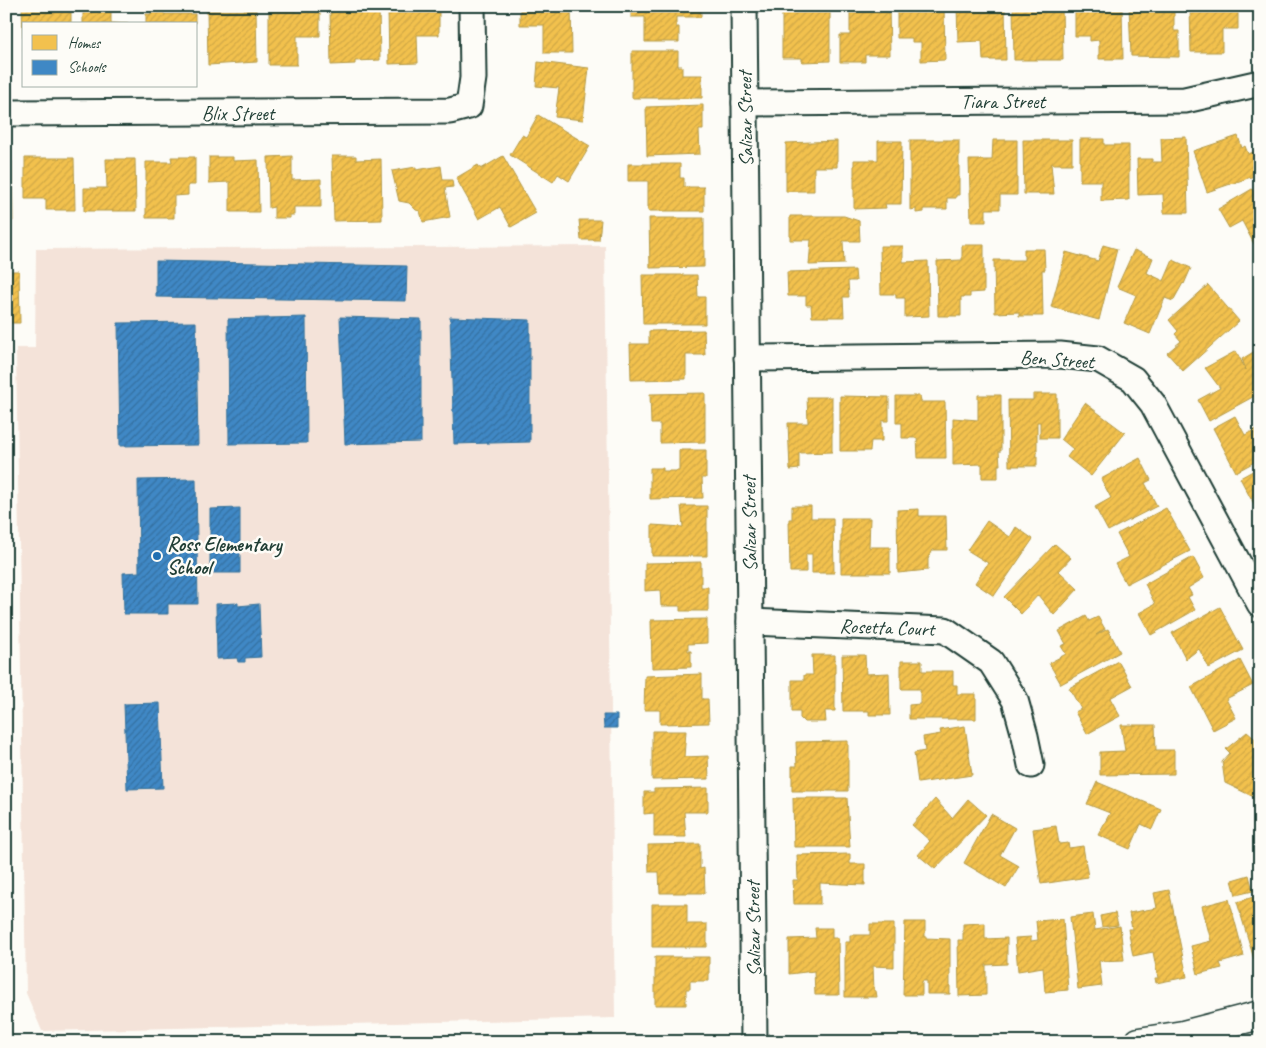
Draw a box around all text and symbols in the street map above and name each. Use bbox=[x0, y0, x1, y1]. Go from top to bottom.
legend bbox=[22, 22, 198, 88]
text: Homes bbox=[68, 34, 102, 53]
text: Schools bbox=[68, 58, 107, 77]
street label: Salizar Street bbox=[732, 68, 759, 167]
street label: Tiara Street bbox=[961, 89, 1048, 114]
street label: Blix Street bbox=[202, 101, 277, 126]
street label: Ben Street bbox=[1019, 344, 1097, 375]
street label: Salizar Street bbox=[736, 473, 763, 572]
place label: Ross Elementary School bbox=[167, 532, 284, 580]
marker: Ross Elementary School bbox=[151, 550, 163, 562]
street label: Rosetta Court bbox=[839, 613, 937, 642]
street label: Salizar Street bbox=[740, 878, 767, 977]

